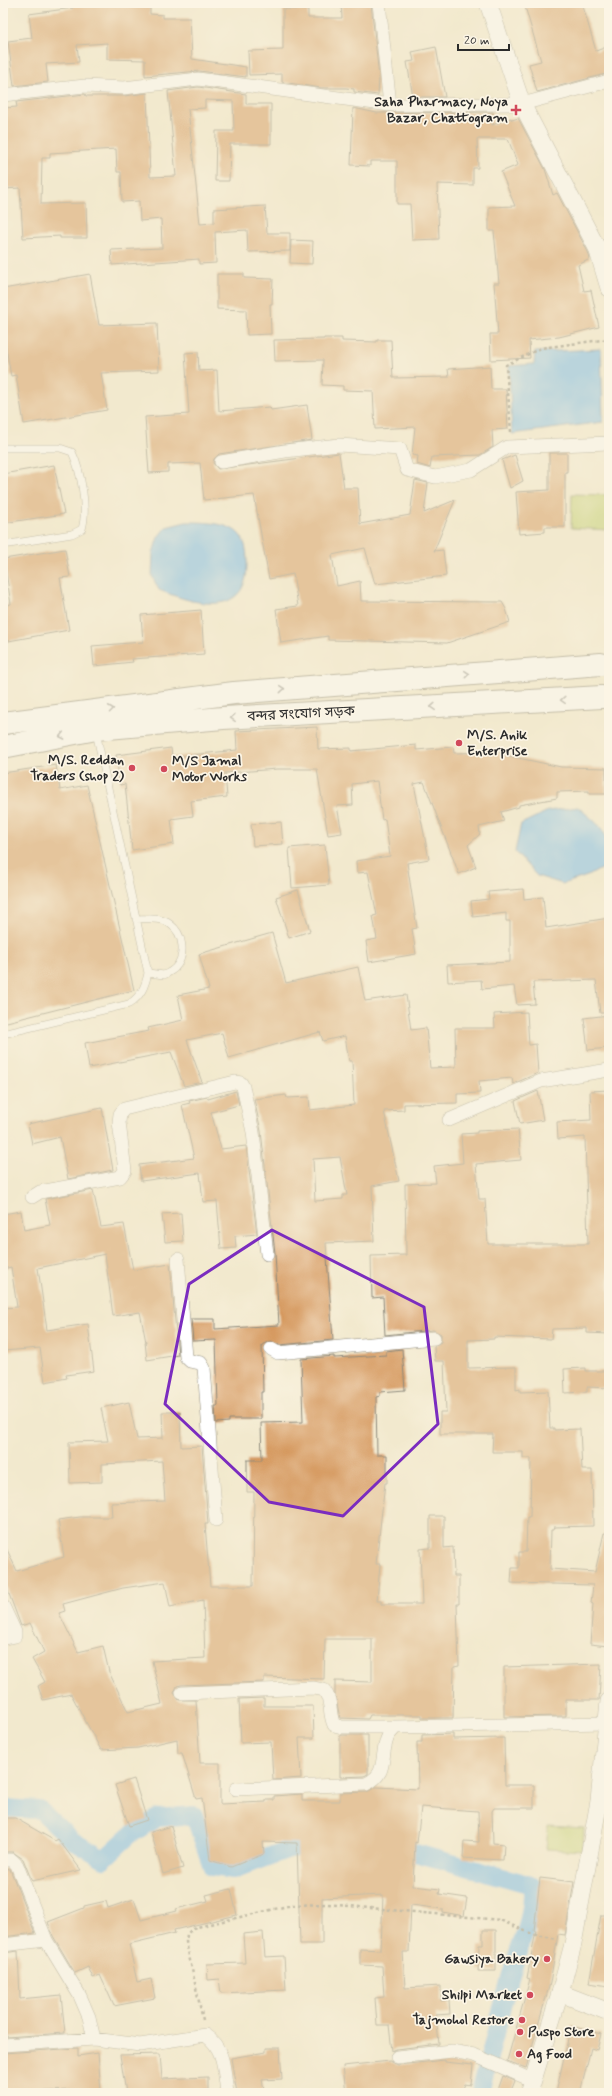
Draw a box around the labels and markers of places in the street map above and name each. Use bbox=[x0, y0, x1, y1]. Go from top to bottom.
place label: Saha Pharmacy, Noya Bazar, Chattogram bbox=[374, 93, 508, 128]
marker: Saha Pharmacy, Noya Bazar, Chattogram bbox=[511, 105, 521, 115]
place label: M/S. Anik Enterprise bbox=[467, 726, 527, 760]
marker: M/S. Anik Enterprise bbox=[454, 738, 464, 748]
place label: M/S. Reddan Traders (shop 2) bbox=[30, 751, 124, 785]
place label: M/S Jamal Motor Works bbox=[172, 752, 248, 786]
marker: M/S. Reddan Traders (shop 2) bbox=[127, 763, 137, 773]
marker: M/S Jamal Motor Works bbox=[159, 764, 169, 774]
place label: Gawsiya Bakery bbox=[444, 1950, 539, 1968]
marker: Gawsiya Bakery bbox=[542, 1954, 552, 1964]
place label: Shilpi Market bbox=[442, 1986, 523, 2004]
marker: Shilpi Market bbox=[525, 1990, 535, 2000]
place label: Tajmohol Restore bbox=[413, 2011, 514, 2030]
marker: Tajmohol Restore bbox=[517, 2015, 527, 2025]
place label: Puspo Store bbox=[528, 2023, 595, 2041]
marker: Puspo Store bbox=[515, 2027, 525, 2037]
place label: Ag Food bbox=[527, 2045, 572, 2064]
marker: Ag Food bbox=[514, 2049, 524, 2059]

